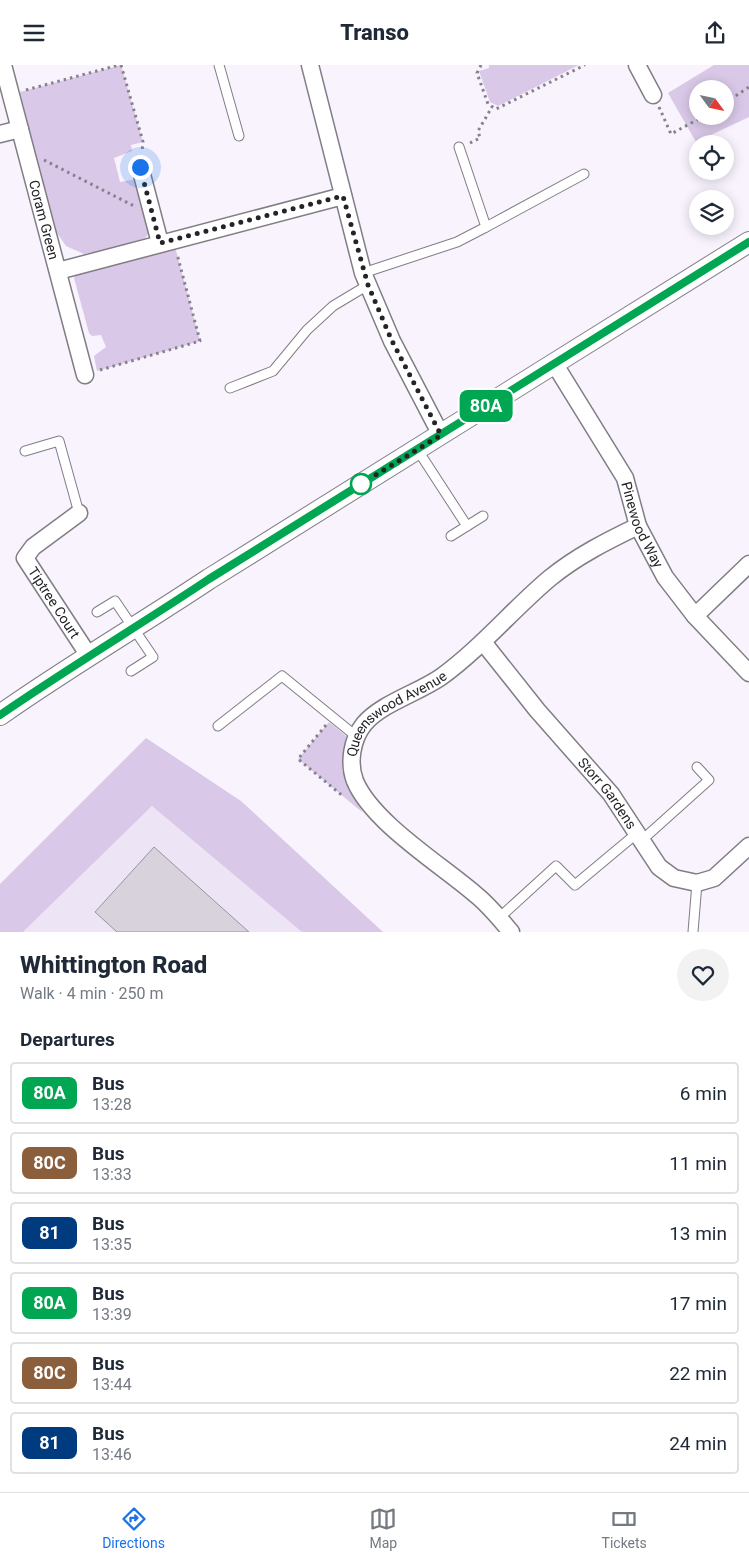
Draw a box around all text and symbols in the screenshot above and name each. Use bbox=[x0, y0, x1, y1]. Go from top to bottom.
icon: menu bbox=[20, 19, 48, 47]
icon: share bbox=[701, 19, 729, 47]
text: Transo bbox=[340, 20, 409, 45]
north arrow bbox=[689, 80, 734, 125]
map controls bbox=[689, 80, 734, 235]
button: locate bbox=[689, 135, 734, 180]
your location bbox=[128, 155, 153, 180]
street label: Coram Green bbox=[26, 178, 62, 261]
button: layers bbox=[689, 190, 734, 235]
line badge: 80A bbox=[457, 390, 515, 422]
text: 80A bbox=[470, 395, 502, 416]
unlabelled marker bbox=[350, 473, 372, 495]
street label: Pinewood Way bbox=[618, 480, 667, 571]
street label: Tiptree Court bbox=[25, 564, 83, 641]
street label: Queenswood Avenue bbox=[344, 668, 450, 758]
street label: Storr Gardens bbox=[575, 754, 640, 832]
button: heart bbox=[677, 949, 729, 1001]
text: Whittington Road bbox=[20, 951, 207, 979]
text: Walk · 4 min · 250 m bbox=[20, 984, 164, 1003]
text: Departures bbox=[20, 1028, 115, 1051]
text: Bus bbox=[92, 1072, 125, 1095]
text: 80A bbox=[33, 1082, 66, 1103]
text: 6 min bbox=[680, 1082, 727, 1105]
text: 13:28 bbox=[92, 1095, 132, 1114]
text: Bus bbox=[92, 1142, 125, 1165]
text: 80C bbox=[33, 1152, 66, 1173]
text: 11 min bbox=[669, 1152, 727, 1175]
text: 13:33 bbox=[92, 1165, 132, 1184]
text: Bus bbox=[92, 1212, 125, 1235]
text: 81 bbox=[39, 1222, 60, 1243]
text: 13 min bbox=[669, 1222, 727, 1245]
text: 13:35 bbox=[92, 1235, 132, 1254]
text: Bus bbox=[92, 1282, 125, 1305]
text: 80A bbox=[33, 1292, 66, 1313]
text: 17 min bbox=[669, 1292, 727, 1315]
text: 13:39 bbox=[92, 1305, 132, 1324]
text: Bus bbox=[92, 1352, 125, 1375]
text: 80C bbox=[33, 1362, 66, 1383]
text: 22 min bbox=[669, 1362, 727, 1385]
text: 13:44 bbox=[92, 1375, 132, 1394]
text: Bus bbox=[92, 1422, 125, 1445]
text: 81 bbox=[39, 1432, 60, 1453]
text: 24 min bbox=[669, 1432, 727, 1455]
text: 13:46 bbox=[92, 1445, 132, 1464]
tab: Directions bbox=[102, 1505, 165, 1551]
tab: Map bbox=[369, 1505, 397, 1551]
tab: Tickets bbox=[602, 1505, 647, 1551]

